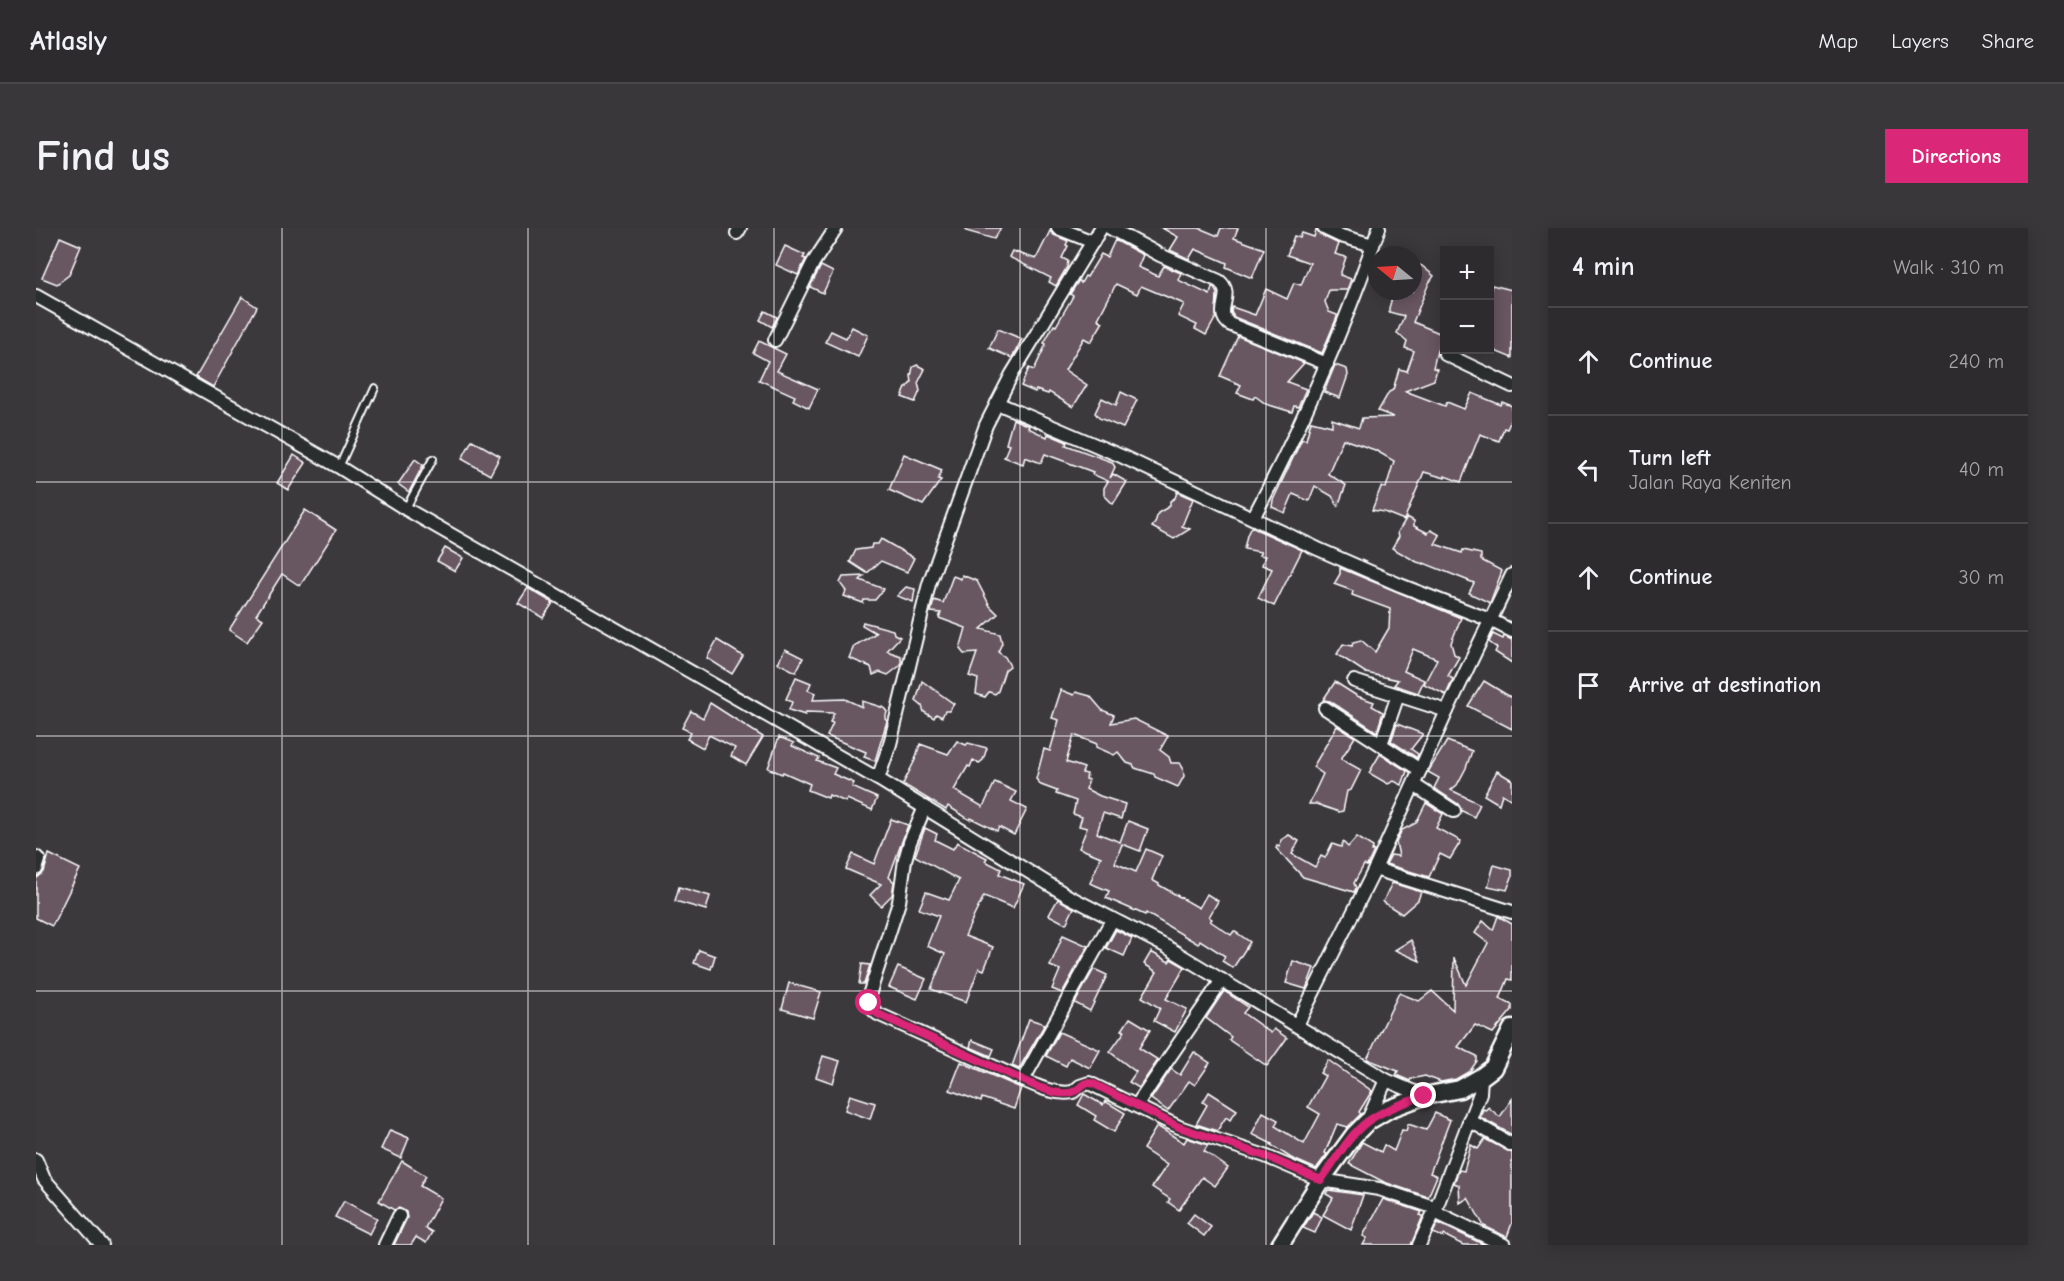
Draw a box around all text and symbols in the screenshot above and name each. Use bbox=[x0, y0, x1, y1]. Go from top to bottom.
text: Atlasly bbox=[30, 25, 107, 57]
text: Map bbox=[1819, 29, 1858, 53]
text: Layers bbox=[1891, 29, 1949, 53]
text: Share bbox=[1982, 29, 2034, 53]
button: Directions bbox=[1885, 129, 2028, 183]
text: Find us bbox=[36, 132, 170, 181]
north arrow bbox=[1368, 246, 1422, 300]
map controls bbox=[1440, 246, 1494, 354]
button: + bbox=[1440, 246, 1494, 300]
text: 4 min bbox=[1572, 252, 1635, 282]
text: Walk · 310 m bbox=[1893, 256, 2004, 279]
button: − bbox=[1440, 300, 1494, 354]
icon: ahead bbox=[1572, 345, 1605, 378]
text: Continue bbox=[1629, 348, 1712, 374]
text: 240 m bbox=[1949, 350, 2004, 373]
text: Turn left bbox=[1629, 445, 1711, 471]
icon: left bbox=[1572, 453, 1605, 486]
text: 40 m bbox=[1959, 458, 2004, 481]
text: Jalan Raya Keniten bbox=[1629, 471, 1792, 494]
icon: ahead bbox=[1572, 561, 1605, 594]
text: Continue bbox=[1629, 564, 1712, 590]
text: 30 m bbox=[1958, 566, 2004, 589]
icon: arrive bbox=[1572, 669, 1605, 702]
text: Arrive at destination bbox=[1629, 672, 1821, 698]
route start bbox=[855, 989, 881, 1015]
route end bbox=[1410, 1082, 1436, 1108]

